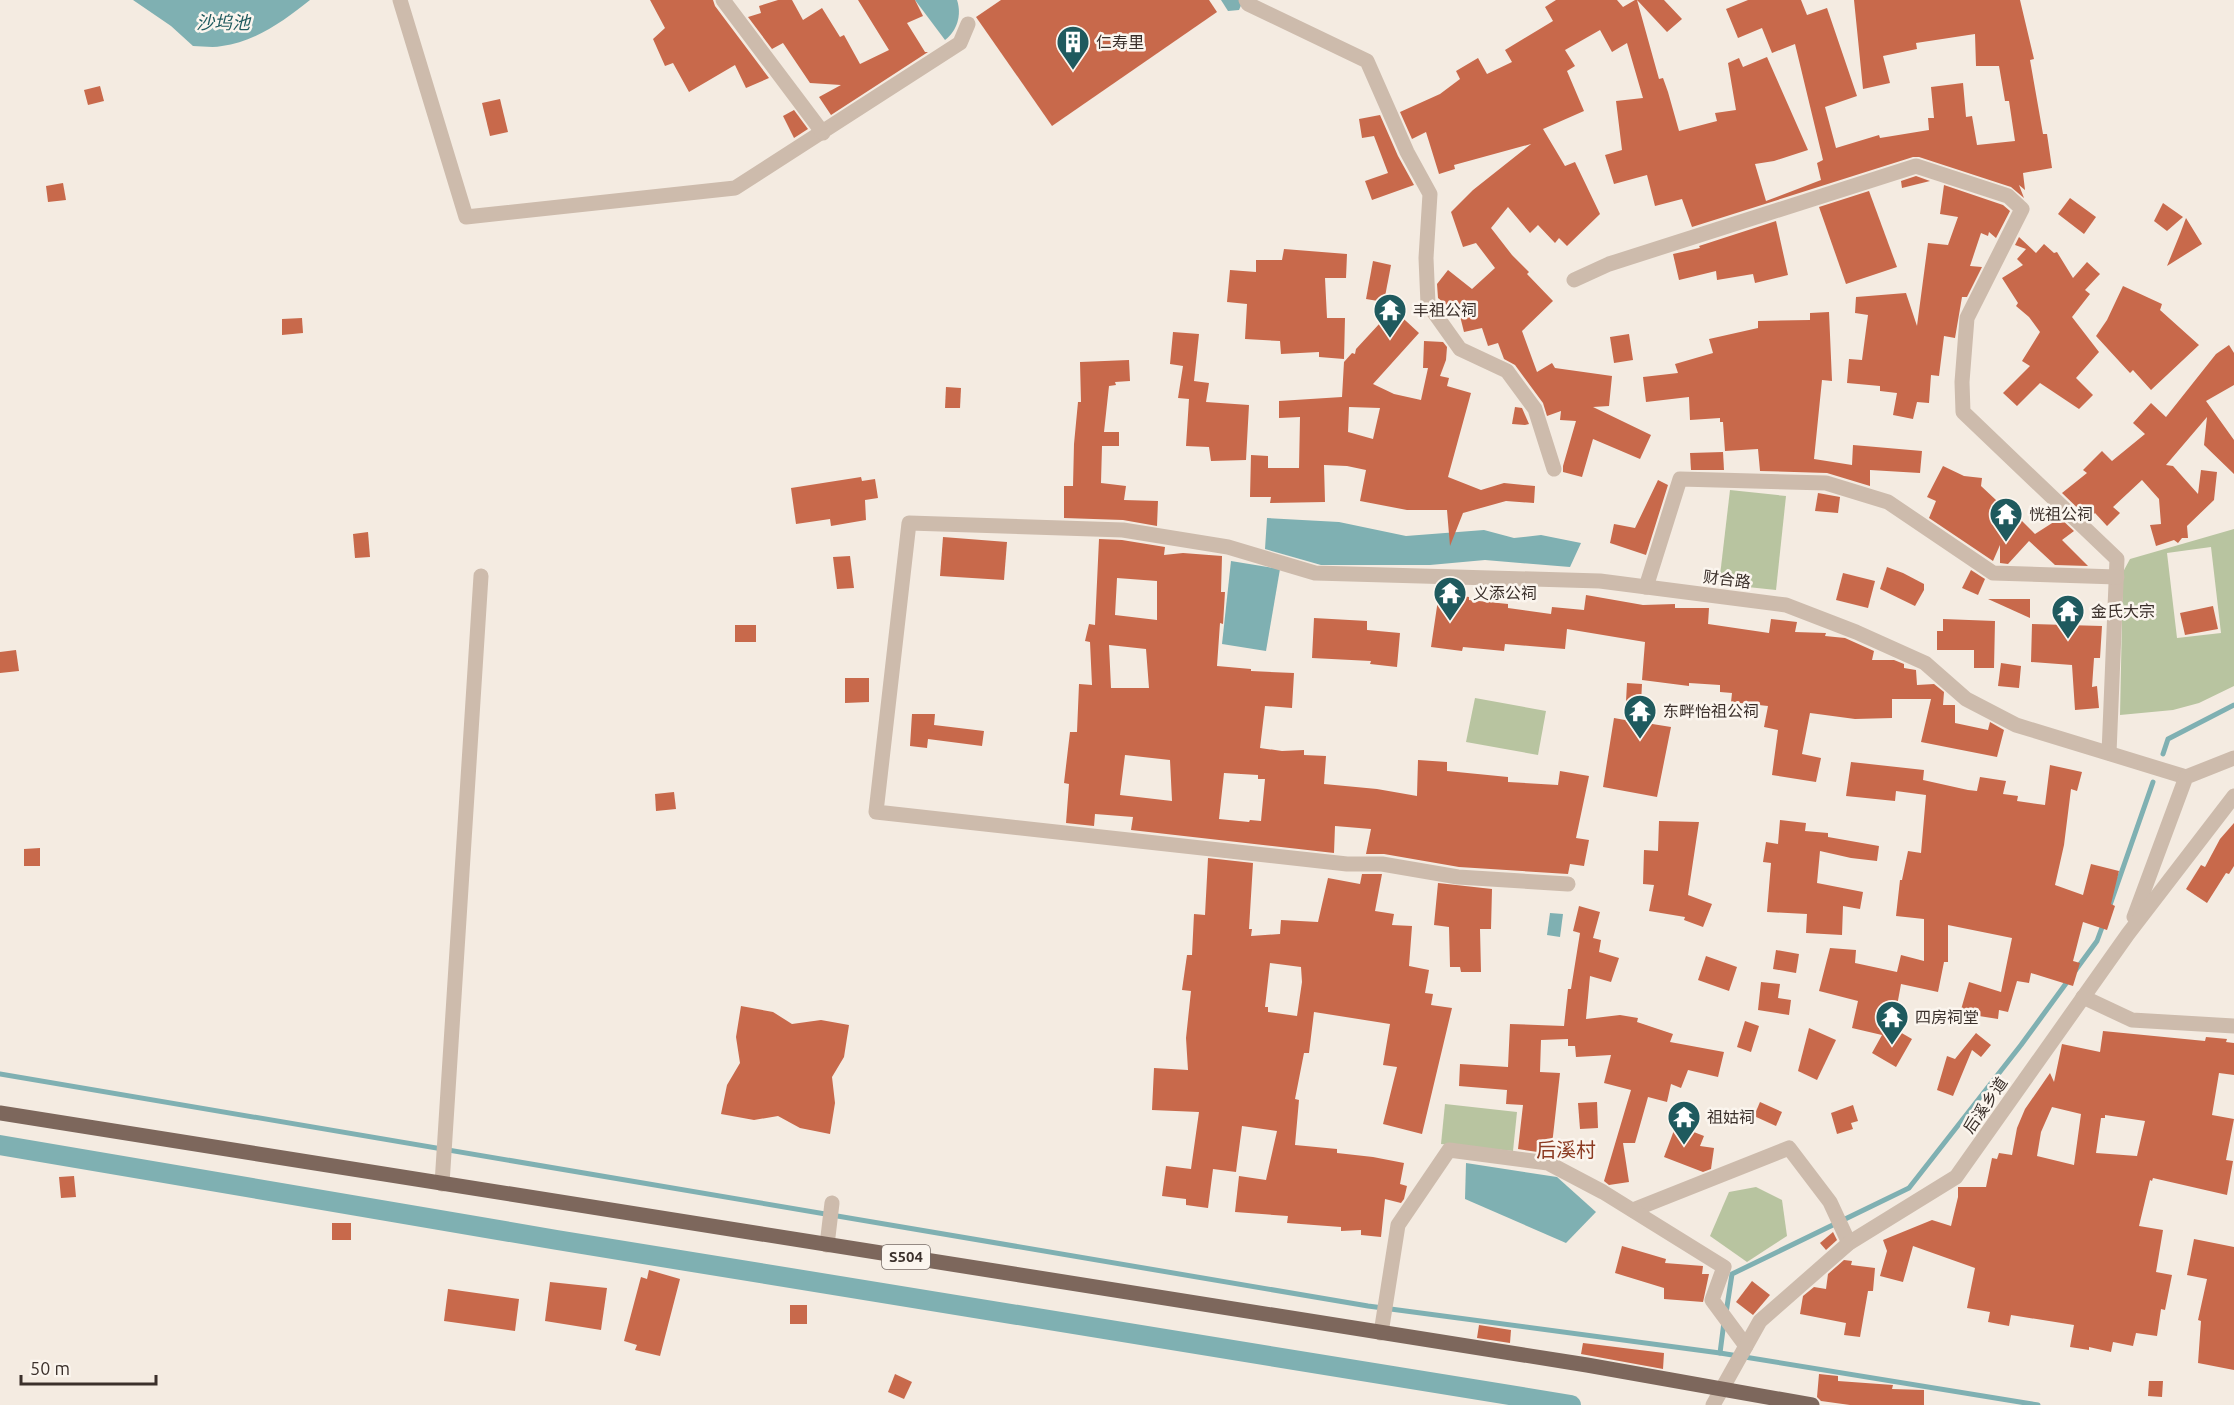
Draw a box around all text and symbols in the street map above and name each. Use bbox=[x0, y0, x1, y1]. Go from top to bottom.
water label: 沙坞池 bbox=[196, 12, 252, 32]
building icon: 仁寿里 bbox=[1055, 24, 1091, 71]
place label: 仁寿里 bbox=[1096, 33, 1144, 51]
temple icon: 丰祖公祠 bbox=[1372, 292, 1408, 339]
place label: 丰祖公祠 bbox=[1413, 301, 1477, 319]
temple icon: 恍祖公祠 bbox=[1988, 496, 2024, 543]
place label: 恍祖公祠 bbox=[2029, 505, 2093, 523]
street label: 财合路 bbox=[1702, 567, 1752, 591]
temple icon: 义添公祠 bbox=[1432, 575, 1468, 622]
place label: 义添公祠 bbox=[1473, 584, 1537, 602]
temple icon: 金氏大宗 bbox=[2050, 593, 2086, 640]
place label: 金氏大宗 bbox=[2091, 602, 2155, 620]
temple icon: 东畔怡祖公祠 bbox=[1622, 693, 1658, 740]
place label: 东畔怡祖公祠 bbox=[1663, 702, 1759, 720]
temple icon: 四房祠堂 bbox=[1874, 999, 1910, 1046]
place label: 四房祠堂 bbox=[1915, 1008, 1979, 1026]
street label: 后溪乡道 bbox=[1959, 1074, 2011, 1136]
temple icon: 祖姑祠 bbox=[1666, 1099, 1702, 1146]
place label: 祖姑祠 bbox=[1707, 1108, 1755, 1126]
district label: 后溪村 bbox=[1536, 1138, 1596, 1161]
road number: S504 bbox=[882, 1245, 930, 1269]
scale bar bbox=[21, 1348, 156, 1386]
text: 50 m bbox=[30, 1358, 70, 1378]

